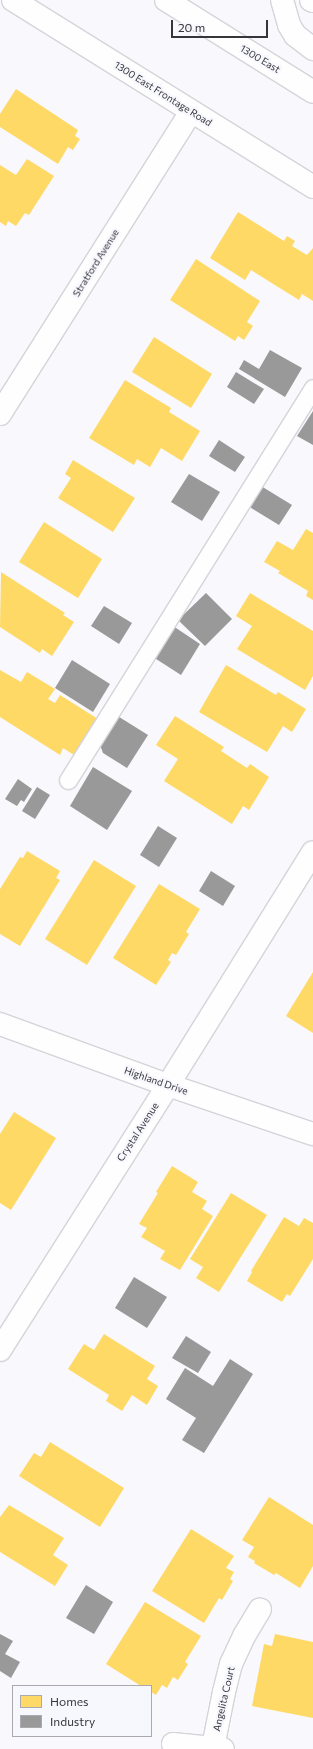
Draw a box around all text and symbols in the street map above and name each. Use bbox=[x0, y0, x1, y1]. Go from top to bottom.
scale bar bbox=[173, 12, 270, 38]
text: 20 m bbox=[178, 20, 205, 34]
street label: 1300 East bbox=[238, 42, 282, 76]
street label: 1300 East Frontage Road bbox=[112, 59, 214, 129]
street label: Stratford Avenue bbox=[70, 227, 122, 299]
street label: Highland Drive bbox=[123, 1064, 189, 1098]
street label: Crystal Avenue bbox=[115, 1100, 161, 1164]
street label: Angelita Court bbox=[211, 1665, 237, 1733]
legend bbox=[12, 1685, 152, 1737]
text: Homes bbox=[50, 1694, 88, 1708]
text: Industry bbox=[50, 1714, 95, 1728]

